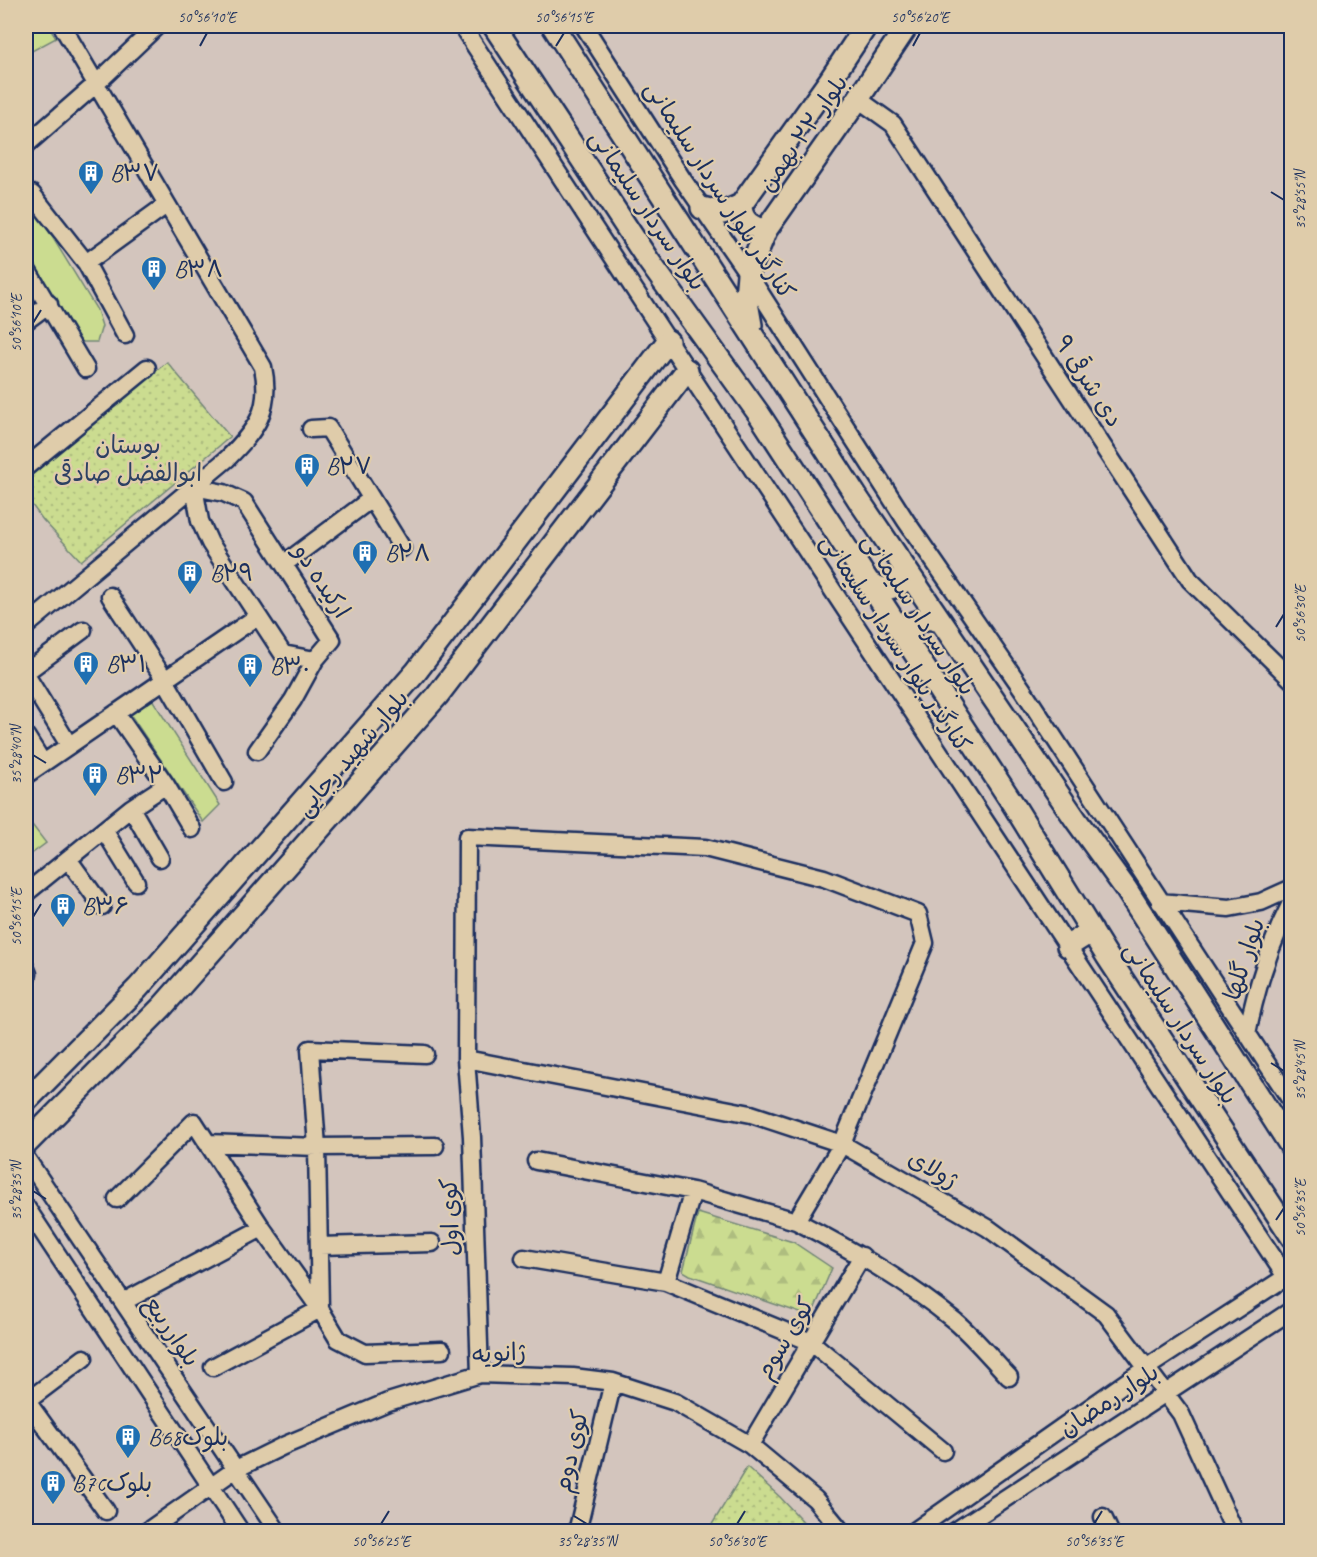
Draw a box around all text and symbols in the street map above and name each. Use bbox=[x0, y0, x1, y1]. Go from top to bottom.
text: 50°56'10"E bbox=[178, 8, 238, 27]
text: 50°56'15"E bbox=[535, 8, 595, 27]
text: 50°56'20"E bbox=[891, 8, 951, 27]
street label: بلوار ۲۲ بهمن bbox=[752, 69, 854, 197]
street label: کنارگذر بلوار سردار سلیمانی bbox=[639, 75, 801, 305]
street label: بلوار سردار سلیمانی bbox=[584, 124, 712, 296]
building icon: B۳۷ bbox=[76, 158, 106, 196]
place label: B۳۷ bbox=[110, 158, 159, 188]
text: 35°28'55"N bbox=[1291, 167, 1310, 230]
building icon: B۳۸ bbox=[139, 254, 169, 292]
place label: B۳۸ bbox=[174, 254, 223, 284]
text: 50°56'10"E bbox=[7, 292, 26, 352]
street label: ۹ دی شرقی bbox=[1048, 329, 1130, 433]
park label: بوستان ابوالفضل صادقی bbox=[54, 430, 202, 488]
building icon: B۲۷ bbox=[292, 451, 322, 489]
place label: B۲۷ bbox=[326, 451, 372, 481]
street label: بلوار سردار سلیمانی bbox=[855, 527, 983, 701]
street label: کنارگذر بلوار سردار سلیمانی bbox=[814, 528, 978, 758]
street label: ارکیده دو bbox=[286, 537, 357, 624]
building icon: B۲۸ bbox=[350, 538, 380, 576]
place label: B۲۸ bbox=[385, 538, 431, 568]
building icon: B۲۹ bbox=[175, 558, 205, 596]
place label: B۲۹ bbox=[210, 558, 254, 588]
text: 50°56'30"E bbox=[1291, 583, 1310, 643]
building icon: B۳۱ bbox=[71, 649, 101, 687]
place label: B۳۱ bbox=[106, 649, 147, 679]
building icon: B۳۰ bbox=[235, 651, 265, 689]
place label: B۳۰ bbox=[270, 651, 310, 681]
street label: بلوار شهید رجایی bbox=[289, 683, 415, 823]
text: 35°28'40"N bbox=[7, 722, 26, 785]
building icon: B۳۲ bbox=[80, 760, 110, 798]
place label: B۳۲ bbox=[115, 760, 163, 790]
text: 50°56'15"E bbox=[7, 886, 26, 946]
building icon: B۳۶ bbox=[48, 891, 78, 929]
place label: B۳۶ bbox=[82, 891, 129, 921]
street label: بلوار گلها bbox=[1217, 914, 1271, 1004]
street label: بلوار سردار سلیمانی bbox=[1117, 936, 1245, 1110]
text: 35°28'45"N bbox=[1291, 1038, 1310, 1101]
street label: ژولای bbox=[903, 1143, 963, 1195]
text: 35°28'35"N bbox=[7, 1158, 26, 1221]
street label: کوی اول bbox=[434, 1177, 466, 1257]
text: 50°56'35"E bbox=[1291, 1177, 1310, 1237]
street label: بلوارربیع bbox=[136, 1290, 207, 1373]
street label: کوی سوم bbox=[749, 1291, 824, 1386]
street label: ژانویه bbox=[471, 1337, 527, 1369]
street label: بلوار رمضان bbox=[1053, 1357, 1165, 1443]
street label: کوی دوم bbox=[547, 1407, 599, 1496]
building icon: B68بلوک bbox=[113, 1422, 143, 1460]
place label: B68بلوک bbox=[148, 1422, 228, 1453]
building icon: B70بلوک bbox=[38, 1468, 68, 1506]
place label: B70بلوک bbox=[72, 1468, 152, 1499]
text: 50°56'25"E bbox=[352, 1532, 412, 1551]
text: 35°28'35"N bbox=[557, 1532, 620, 1551]
text: 50°56'30"E bbox=[708, 1532, 768, 1551]
text: 50°56'35"E bbox=[1065, 1532, 1125, 1551]

